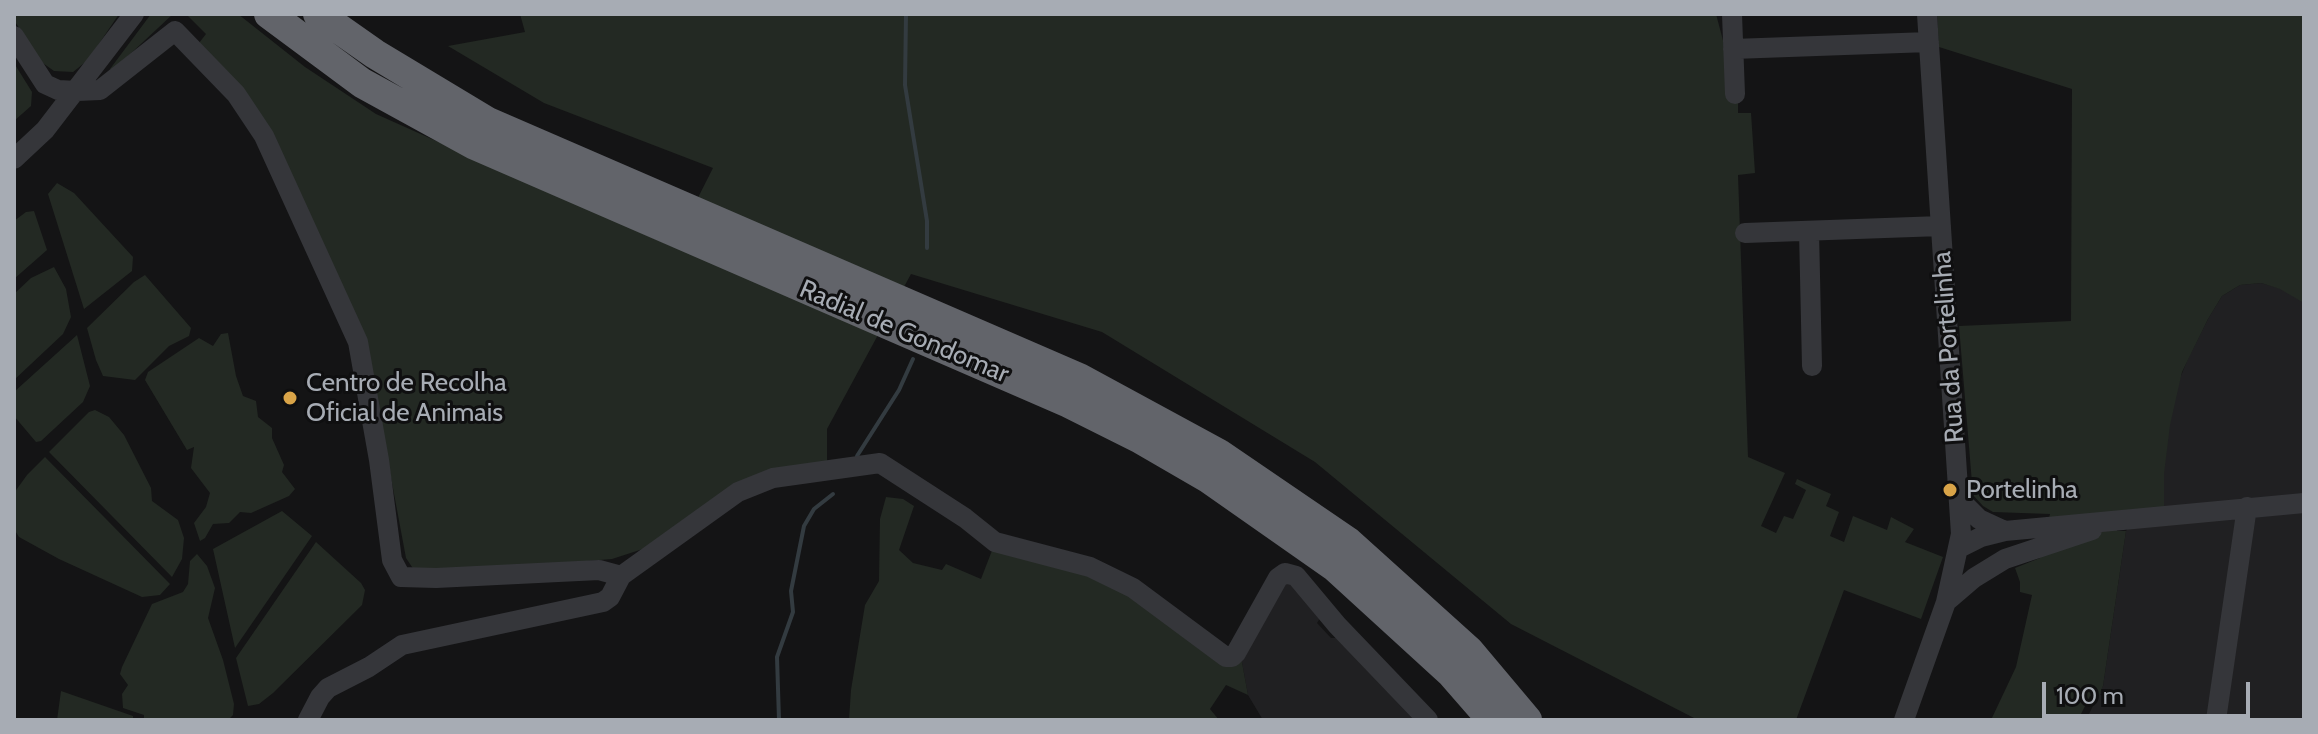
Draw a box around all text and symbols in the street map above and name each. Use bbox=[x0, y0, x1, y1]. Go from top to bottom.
street label: Rua da Portelinha bbox=[1927, 250, 1971, 444]
street label: Radial de Gondomar bbox=[795, 274, 1013, 390]
place label: Centro de Recolha Oficial de Animais bbox=[306, 367, 507, 428]
marker: Centro de Recolha Oficial de Animais bbox=[281, 389, 299, 407]
place label: Portelinha bbox=[1966, 474, 2078, 506]
marker: Portelinha bbox=[1941, 481, 1959, 499]
scale bar bbox=[2046, 666, 2254, 716]
text: 100 m bbox=[2056, 681, 2124, 710]

